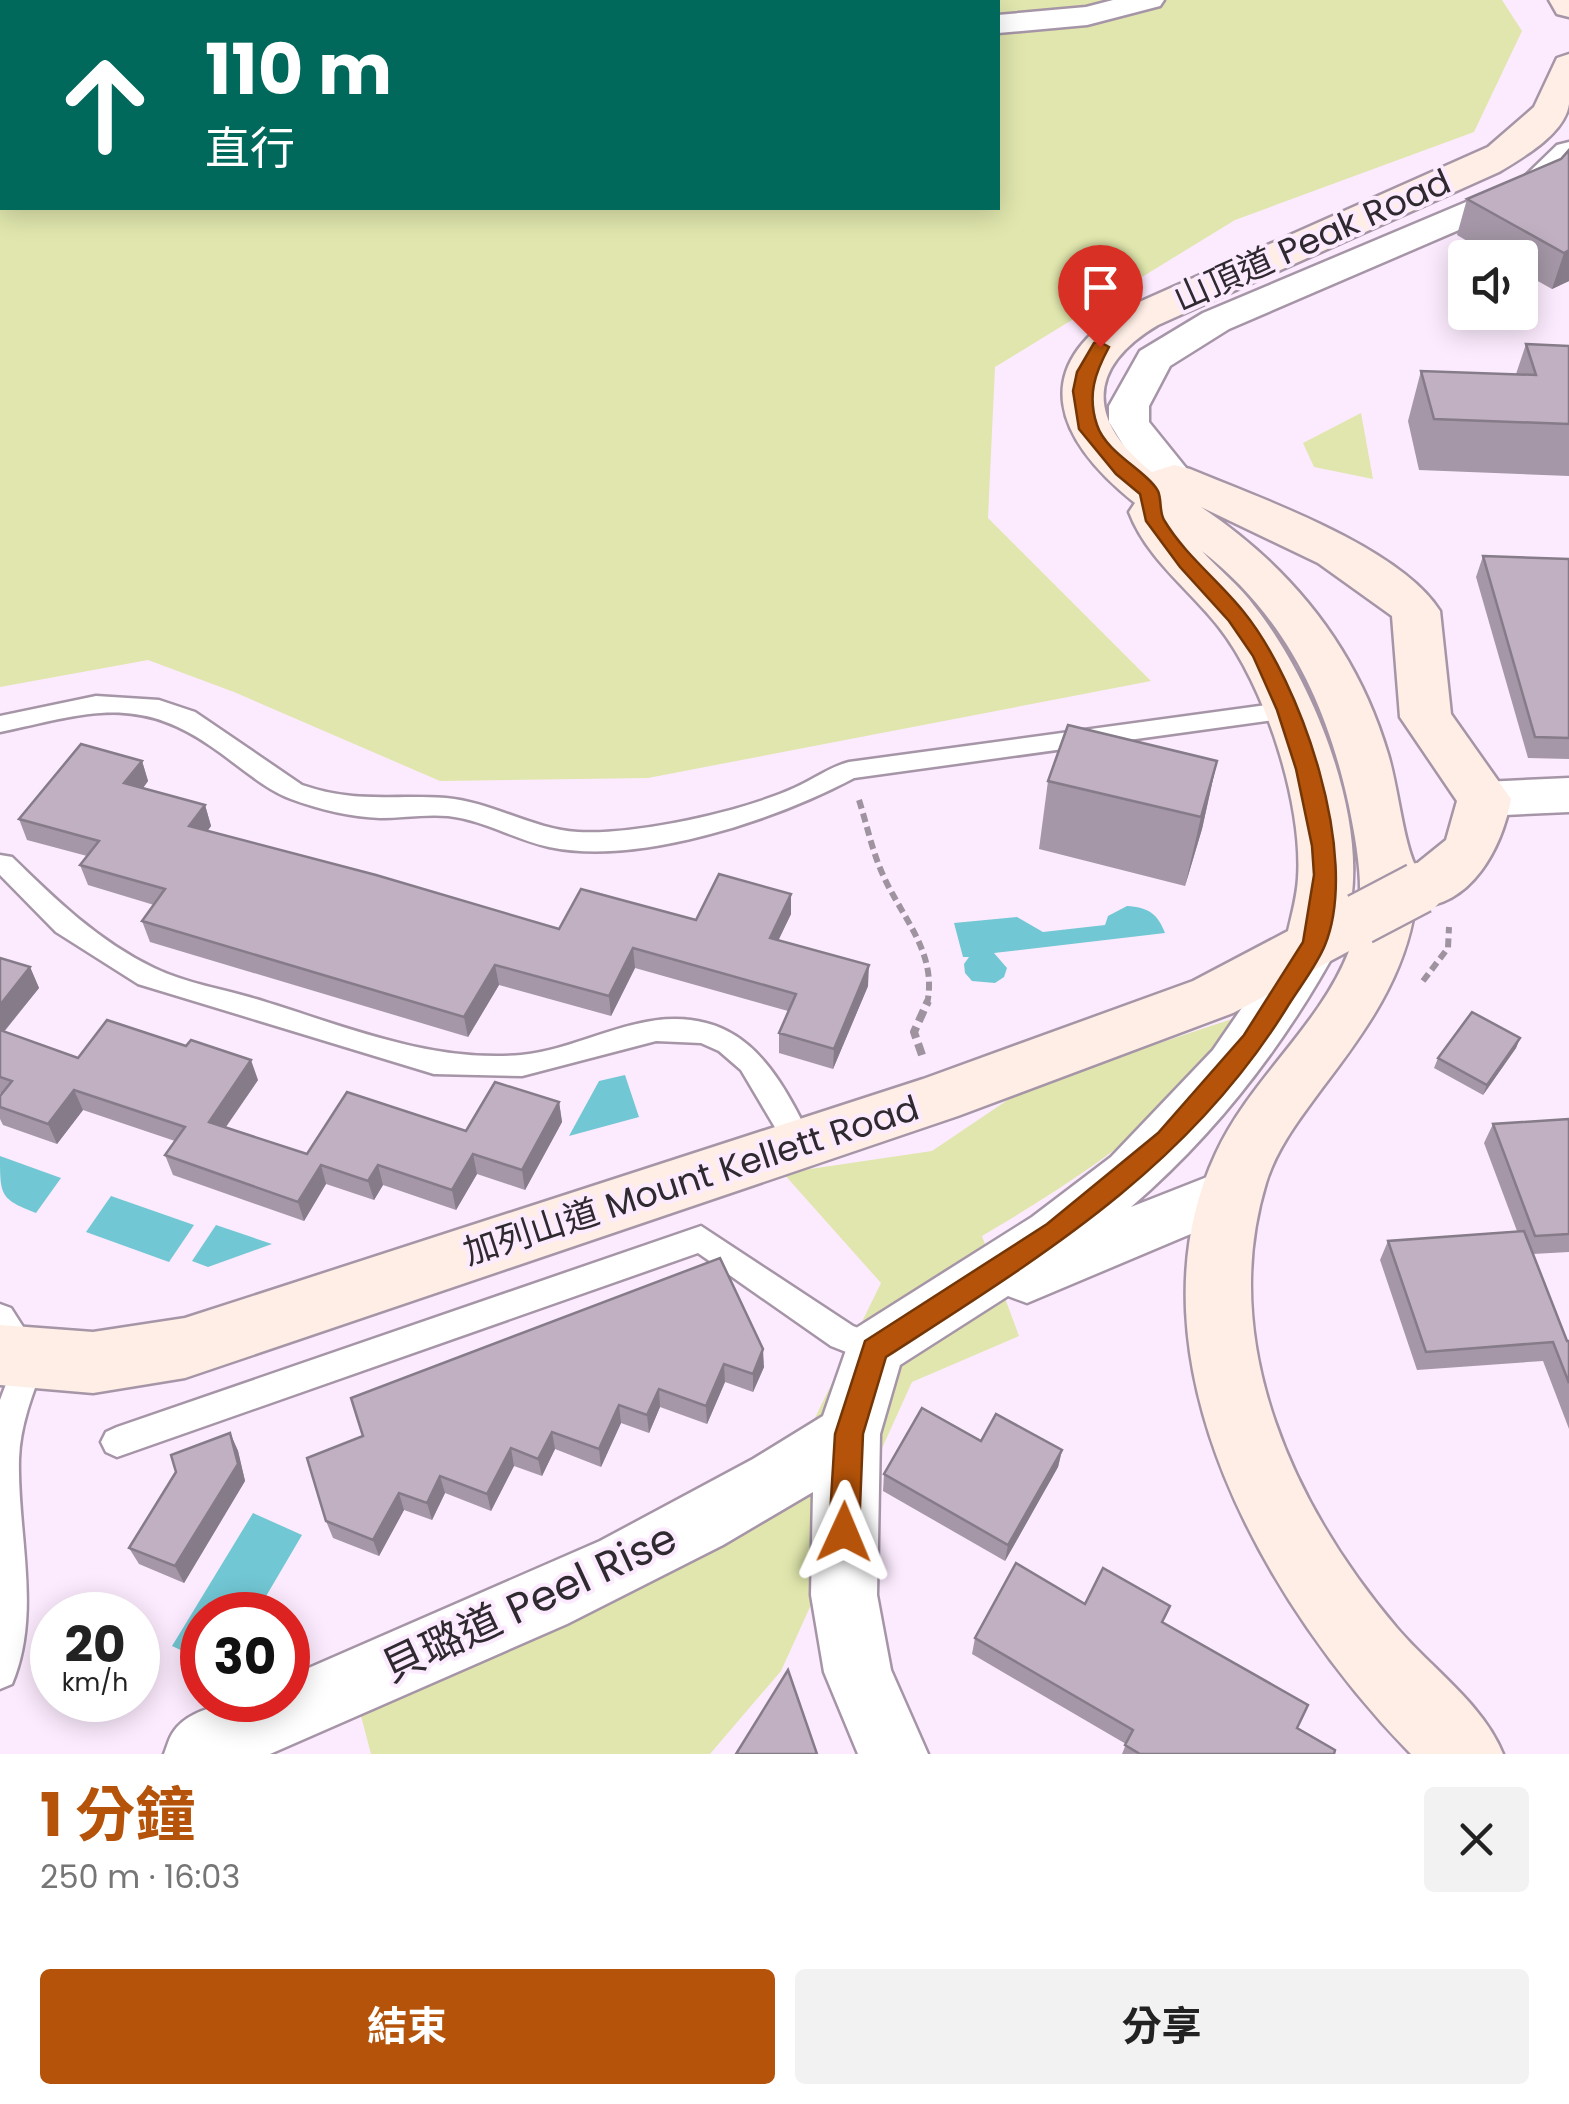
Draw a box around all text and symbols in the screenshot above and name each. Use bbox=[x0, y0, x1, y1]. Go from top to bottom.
text: 110 m bbox=[205, 20, 392, 119]
icon: ahead bbox=[40, 40, 170, 170]
text: 直行 bbox=[205, 117, 295, 180]
street label: 山頂道 Peak Road bbox=[1166, 156, 1458, 323]
map controls bbox=[1448, 240, 1538, 330]
button: sound bbox=[1448, 240, 1538, 330]
pin bbox=[1058, 245, 1143, 348]
icon: arrive bbox=[1073, 260, 1128, 315]
street label: 加列山道 Mount Kellett Road bbox=[457, 1083, 925, 1276]
position arrow bbox=[792, 1480, 896, 1584]
street label: 貝璐道 Peel Rise bbox=[372, 1508, 686, 1697]
speed limit sign: 30 bbox=[180, 1592, 310, 1722]
text: 20 bbox=[64, 1609, 126, 1680]
text: km/h bbox=[62, 1665, 128, 1700]
text: 1 分鐘 bbox=[40, 1773, 195, 1857]
button: close bbox=[1424, 1787, 1529, 1892]
text: 250 m · 16:03 bbox=[40, 1854, 240, 1899]
button: 結束 bbox=[40, 1969, 775, 2084]
button: 分享 bbox=[795, 1969, 1529, 2084]

